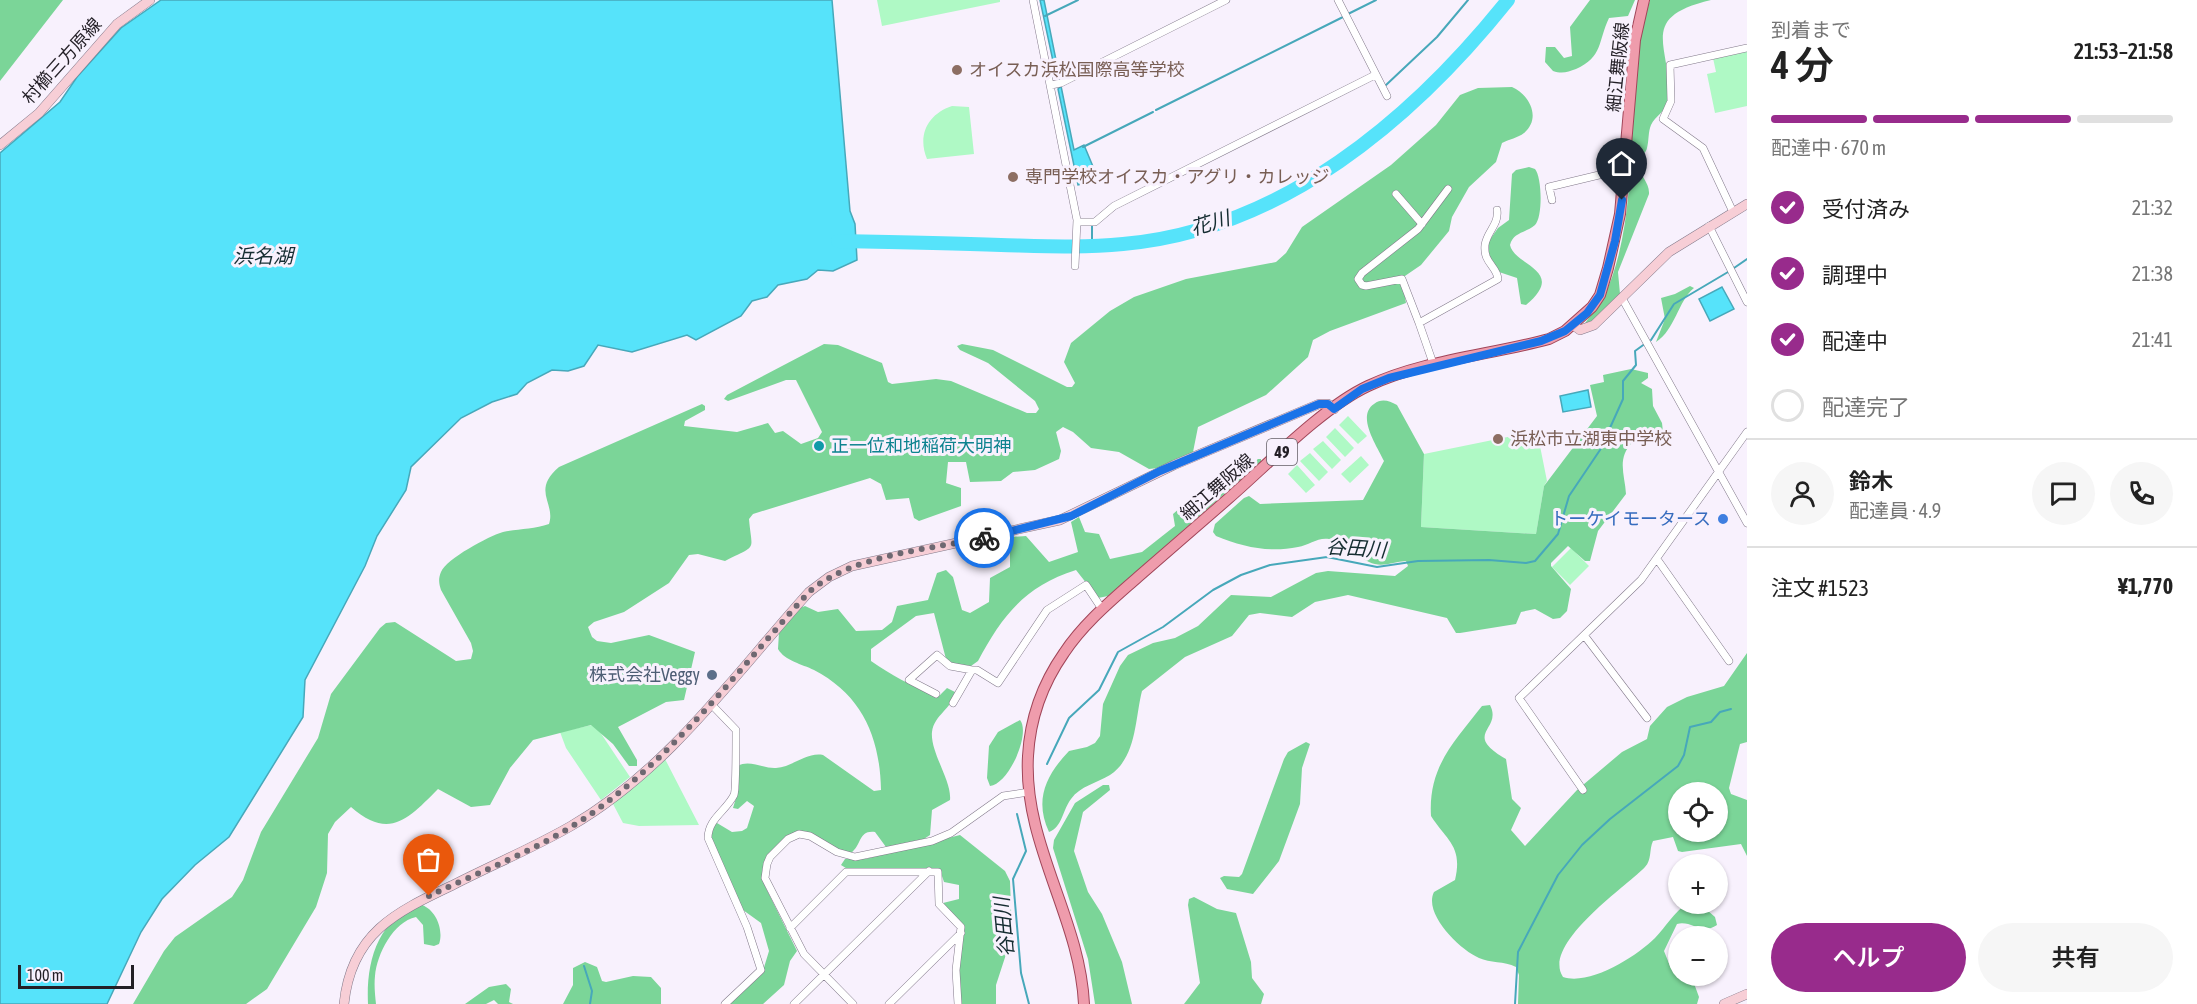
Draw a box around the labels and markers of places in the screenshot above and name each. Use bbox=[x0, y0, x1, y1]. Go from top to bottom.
place label: オイスカ浜松国際高等学校 bbox=[969, 59, 1184, 80]
marker: オイスカ浜松国際高等学校 bbox=[950, 63, 964, 77]
pin bbox=[1596, 138, 1647, 200]
place label: 専門学校オイスカ・アグリ・カレッジ bbox=[1025, 166, 1330, 187]
marker: 専門学校オイスカ・アグリ・カレッジ bbox=[1006, 170, 1020, 184]
place label: 浜松市立湖東中学校 bbox=[1510, 428, 1672, 449]
marker: 浜松市立湖東中学校 bbox=[1491, 432, 1505, 446]
place label: 正一位和地稲荷大明神 bbox=[831, 435, 1011, 456]
marker: 正一位和地稲荷大明神 bbox=[812, 439, 826, 453]
place label: トーケイモータース bbox=[1550, 508, 1711, 529]
marker: トーケイモータース bbox=[1716, 512, 1730, 526]
place label: 株式会社Veggy bbox=[589, 664, 700, 685]
marker: 株式会社Veggy bbox=[705, 668, 719, 682]
pin bbox=[403, 834, 454, 896]

